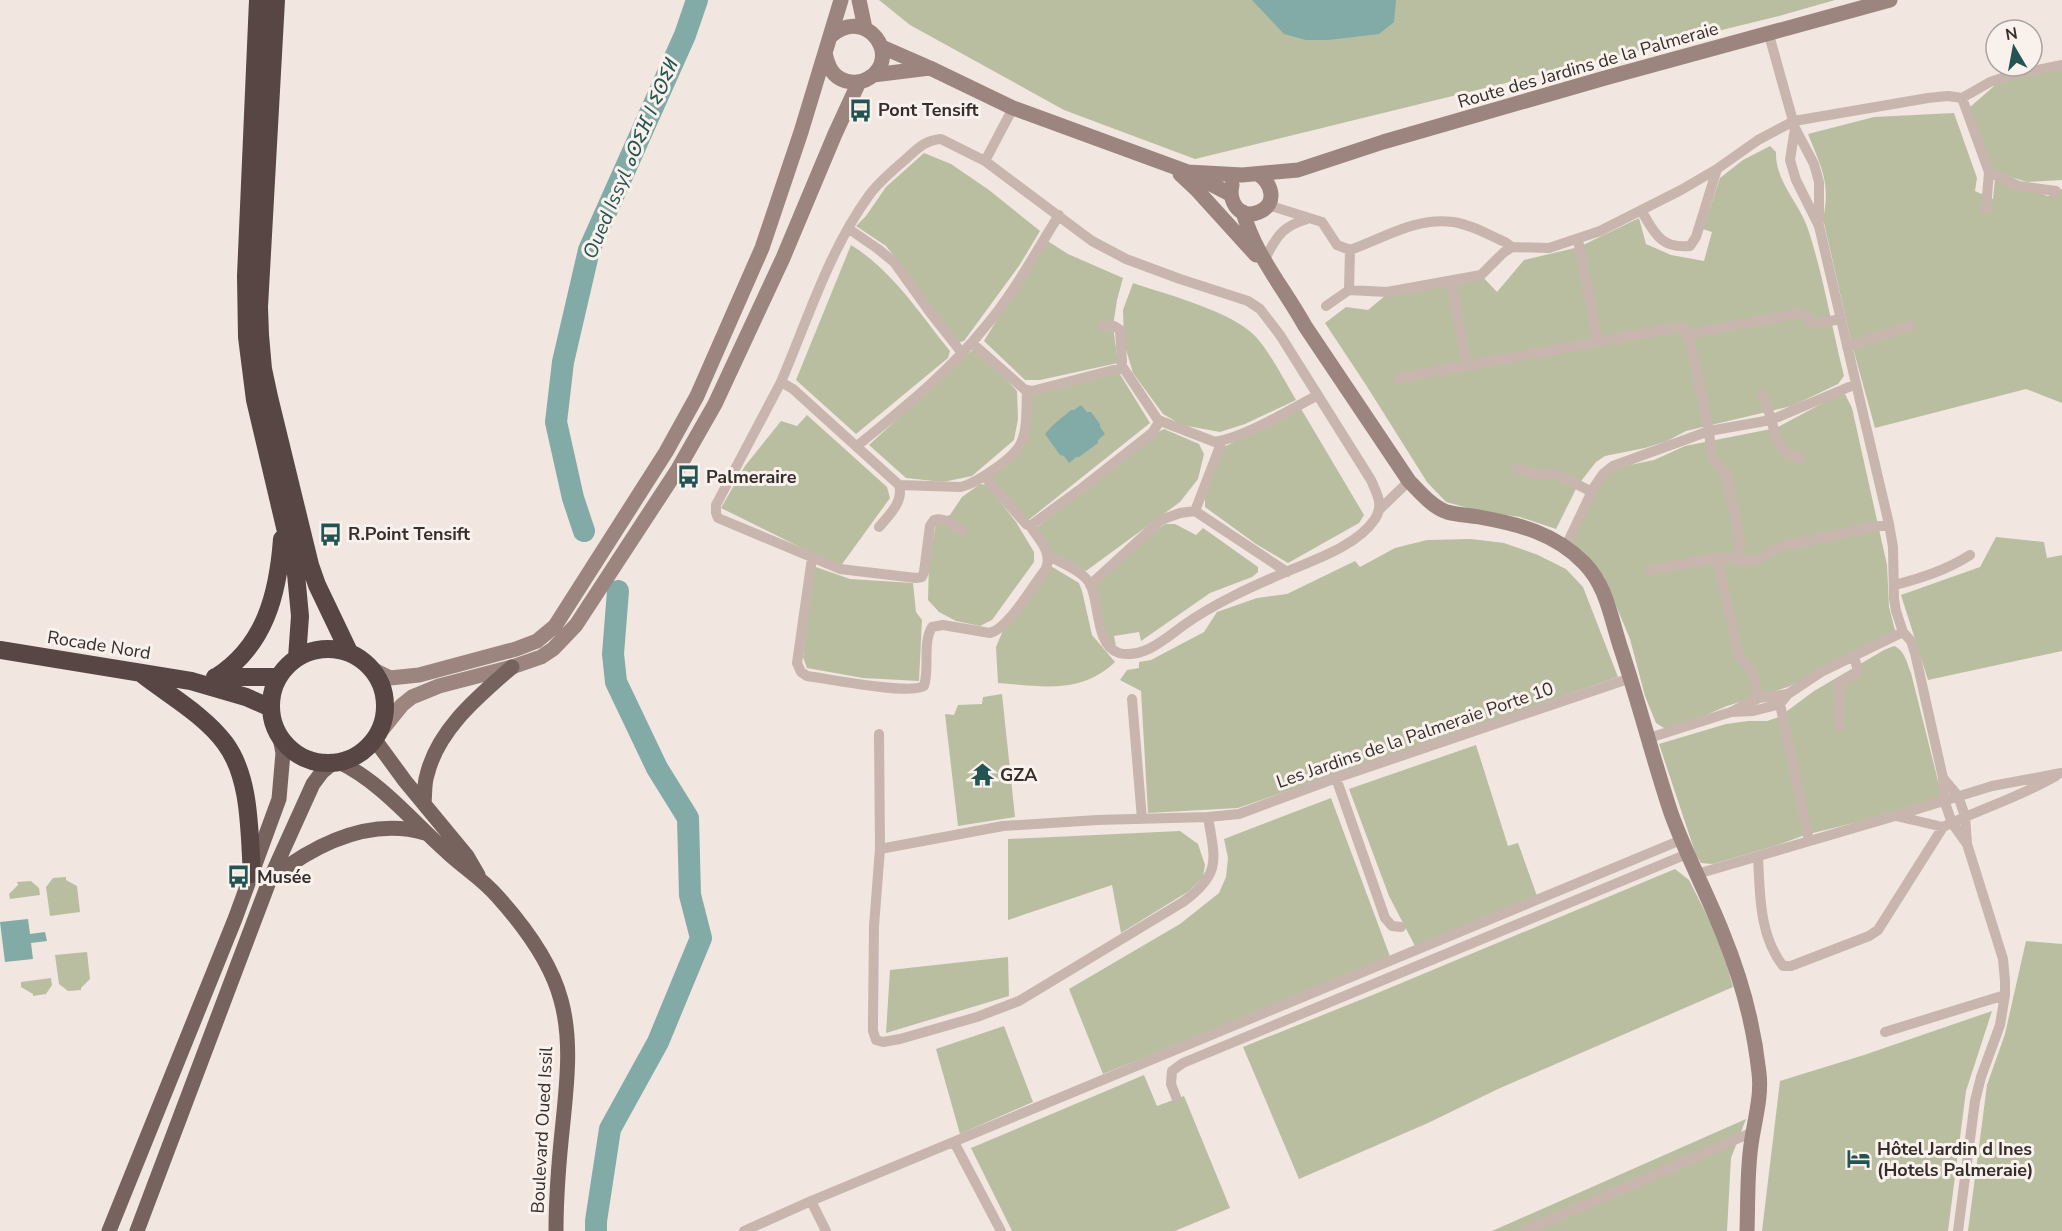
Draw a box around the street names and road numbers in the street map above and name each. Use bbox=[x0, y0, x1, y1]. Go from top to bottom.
street label: Route des Jardins de la Palmeraie bbox=[1455, 16, 1721, 114]
street label: Rocade Nord bbox=[46, 625, 152, 665]
street label: Les Jardins de la Palmeraie Porte 10 bbox=[1273, 676, 1557, 794]
street label: Boulevard Oued Issil bbox=[526, 1045, 558, 1214]

